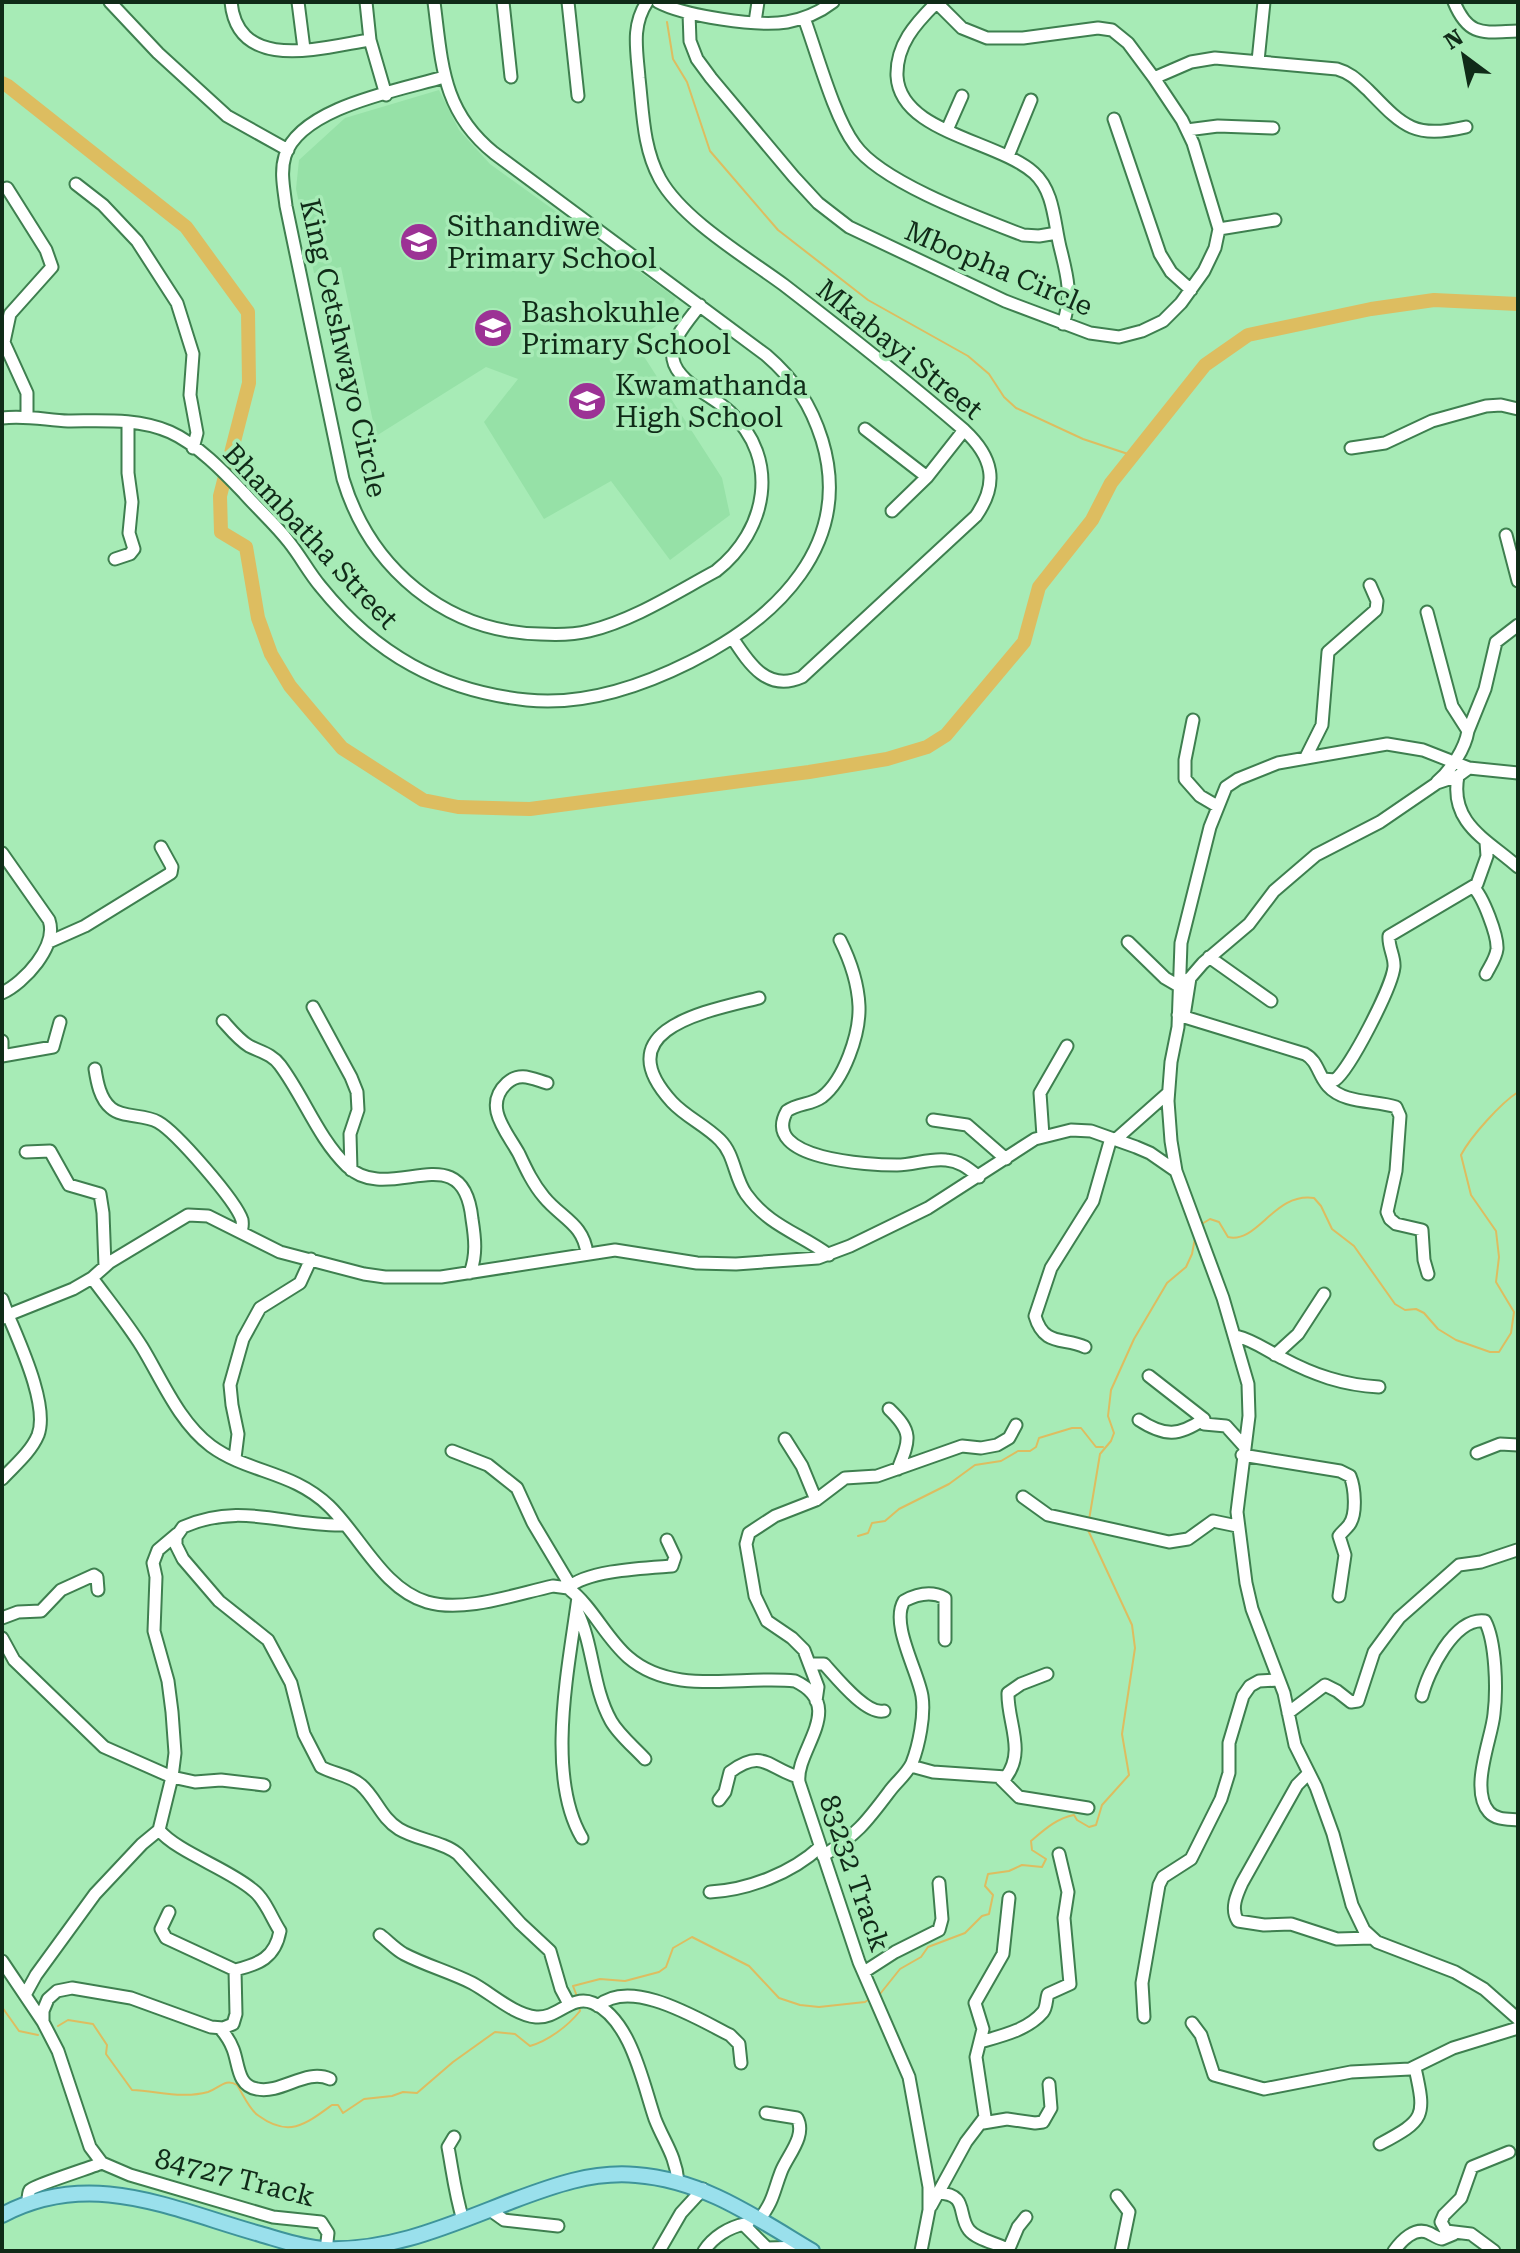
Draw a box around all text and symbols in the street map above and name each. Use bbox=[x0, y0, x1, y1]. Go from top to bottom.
north arrow bbox=[1424, 16, 1504, 96]
text: N bbox=[1440, 24, 1468, 55]
street label: King Cetshwayo Circle bbox=[293, 196, 394, 501]
place label: Sithandiwe Primary School bbox=[447, 210, 657, 275]
street label: Mbopha Circle bbox=[900, 214, 1098, 323]
school or university icon: Sithandiwe Primary School bbox=[398, 221, 440, 263]
street label: Mkabayi Street bbox=[810, 272, 989, 426]
place label: Bashokuhle Primary School bbox=[521, 296, 731, 361]
school or university icon: Bashokuhle Primary School bbox=[472, 307, 514, 349]
place label: Kwamathanda High School bbox=[615, 369, 808, 434]
school or university icon: Kwamathanda High School bbox=[566, 380, 608, 422]
street label: Bhambatha Street bbox=[216, 437, 405, 636]
street label: 83232 Track bbox=[812, 1791, 897, 1956]
street label: 84727 Track bbox=[152, 2142, 318, 2213]

